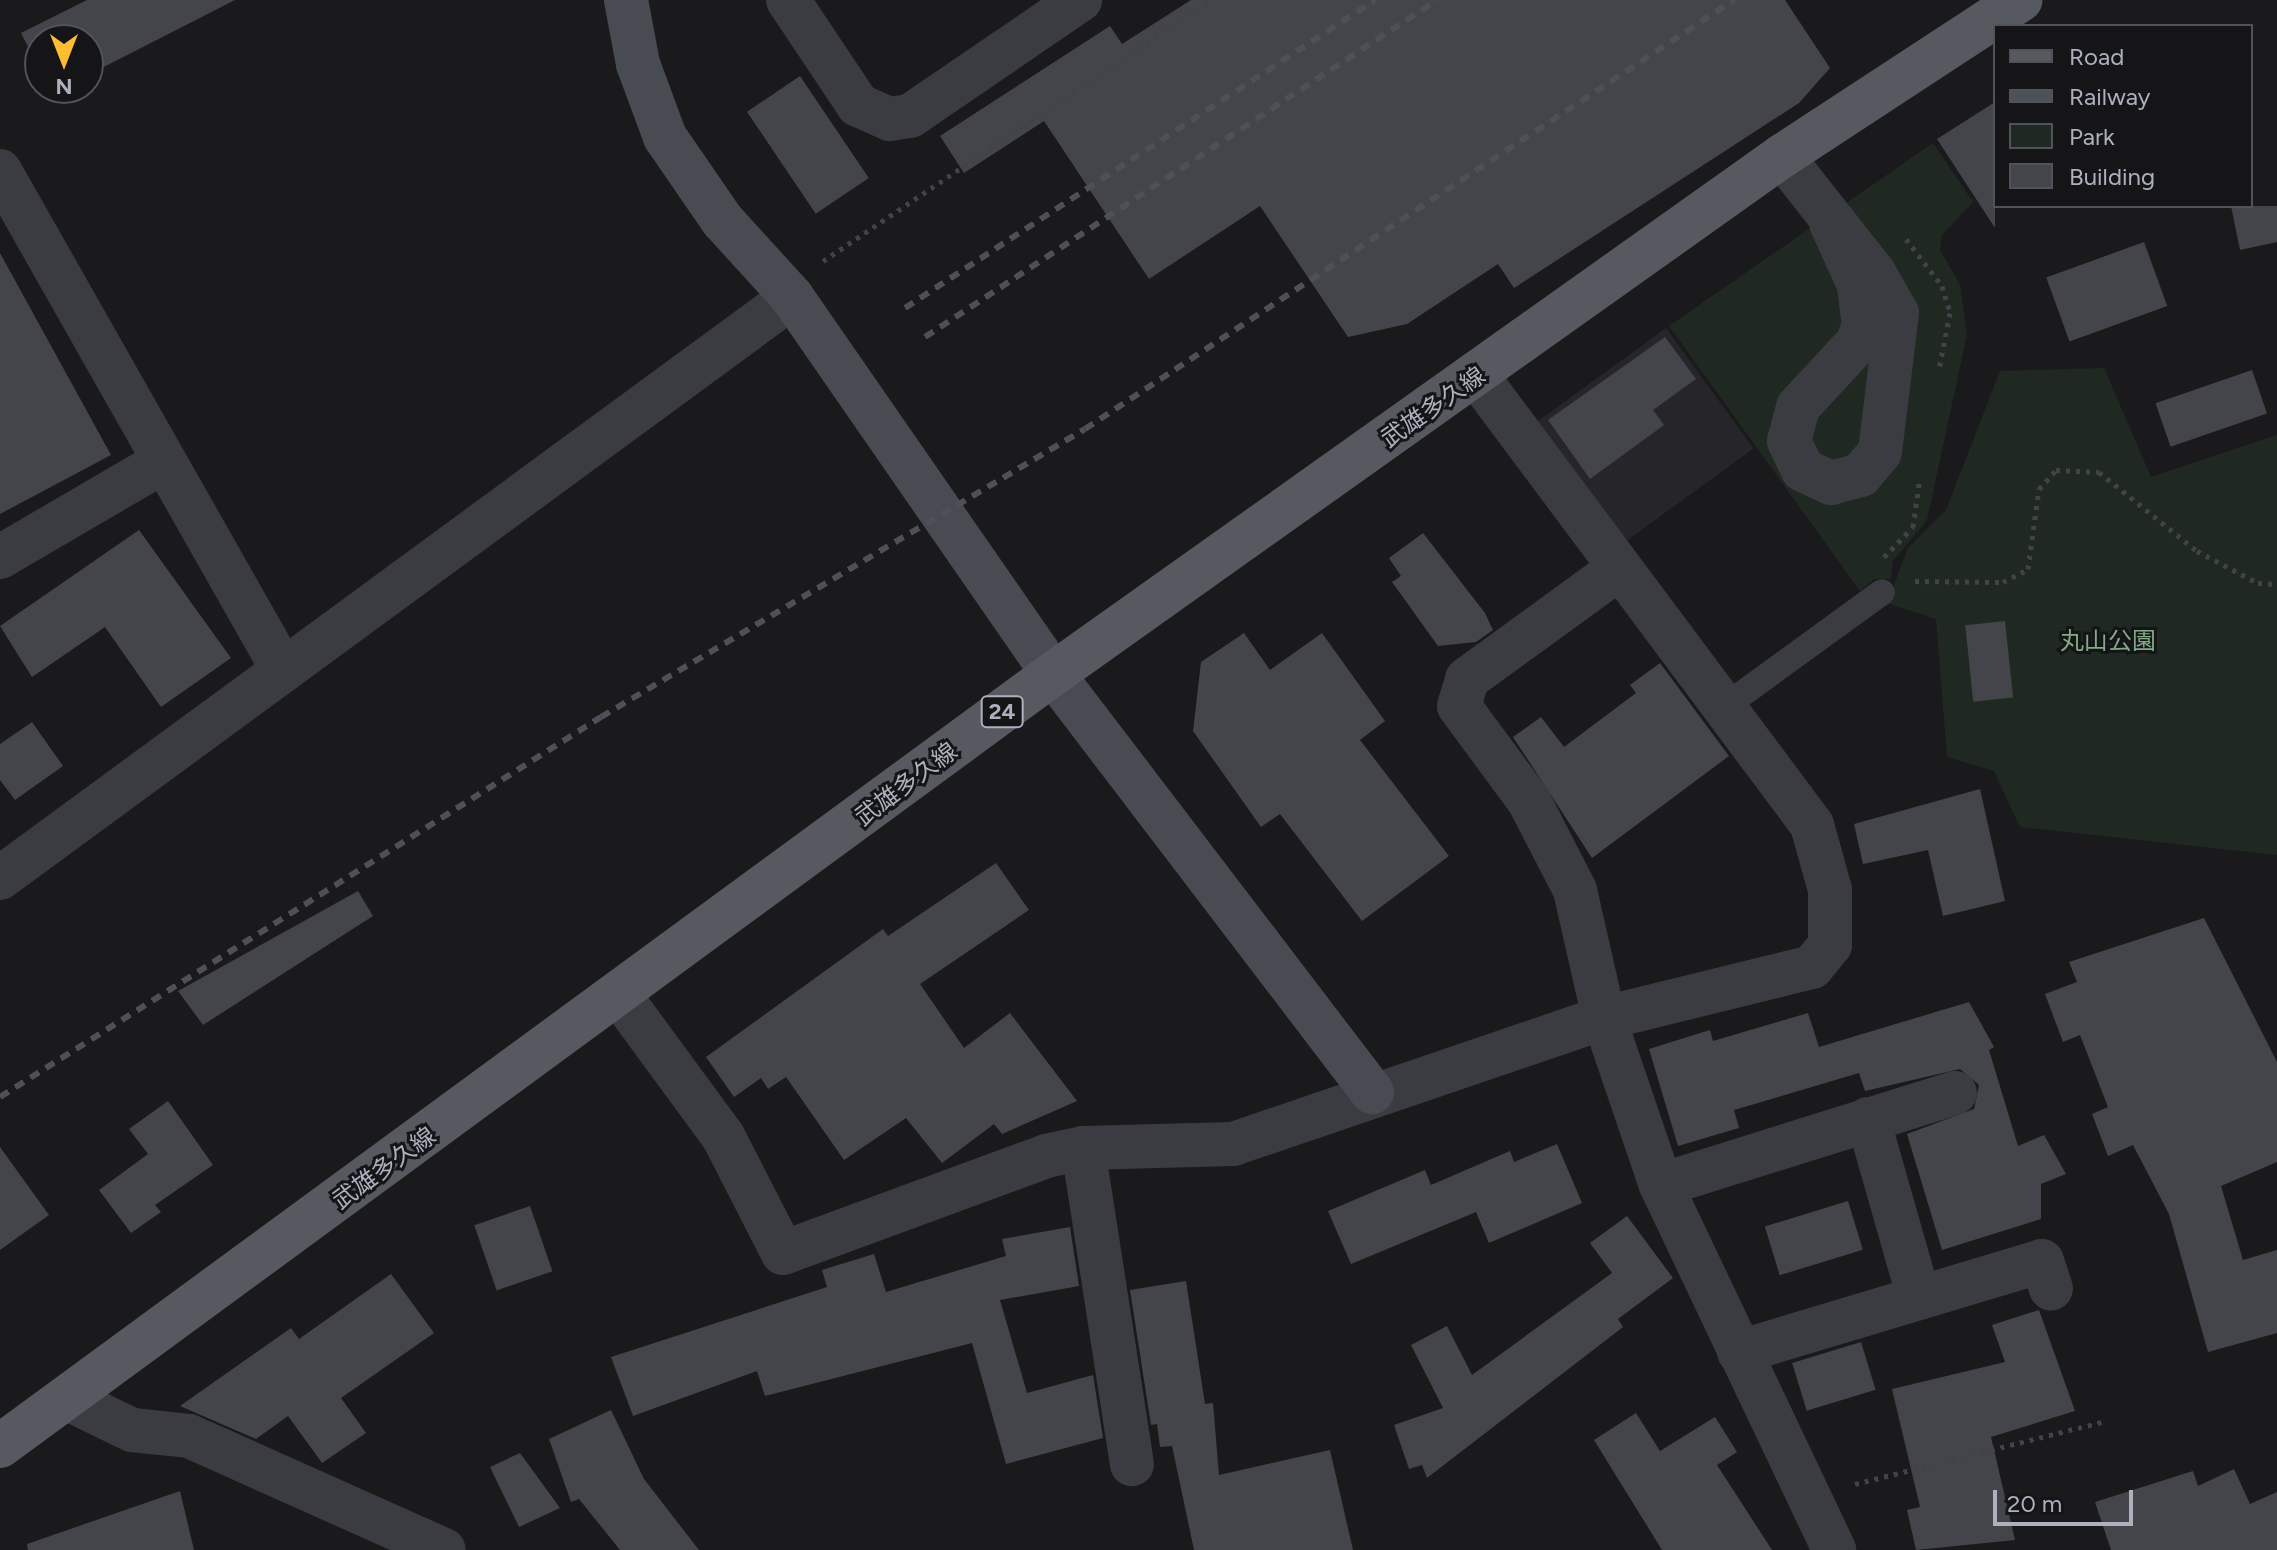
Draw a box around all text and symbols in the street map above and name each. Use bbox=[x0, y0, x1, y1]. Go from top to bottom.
north arrow bbox=[24, 24, 104, 104]
legend bbox=[1993, 24, 2253, 208]
text: Road bbox=[2069, 42, 2124, 71]
text: N bbox=[56, 73, 73, 100]
text: Railway bbox=[2069, 82, 2150, 111]
text: Park bbox=[2069, 122, 2115, 151]
text: Building bbox=[2069, 162, 2155, 191]
street label: 武雄多久線 bbox=[1376, 361, 1490, 453]
park label: 丸山公園 bbox=[2060, 627, 2156, 655]
road number: 24 bbox=[980, 694, 1024, 730]
street label: 武雄多久線 bbox=[849, 736, 963, 832]
street label: 武雄多久線 bbox=[327, 1121, 441, 1215]
scale bar bbox=[1997, 1474, 2137, 1524]
text: 20 m bbox=[2007, 1489, 2062, 1518]

